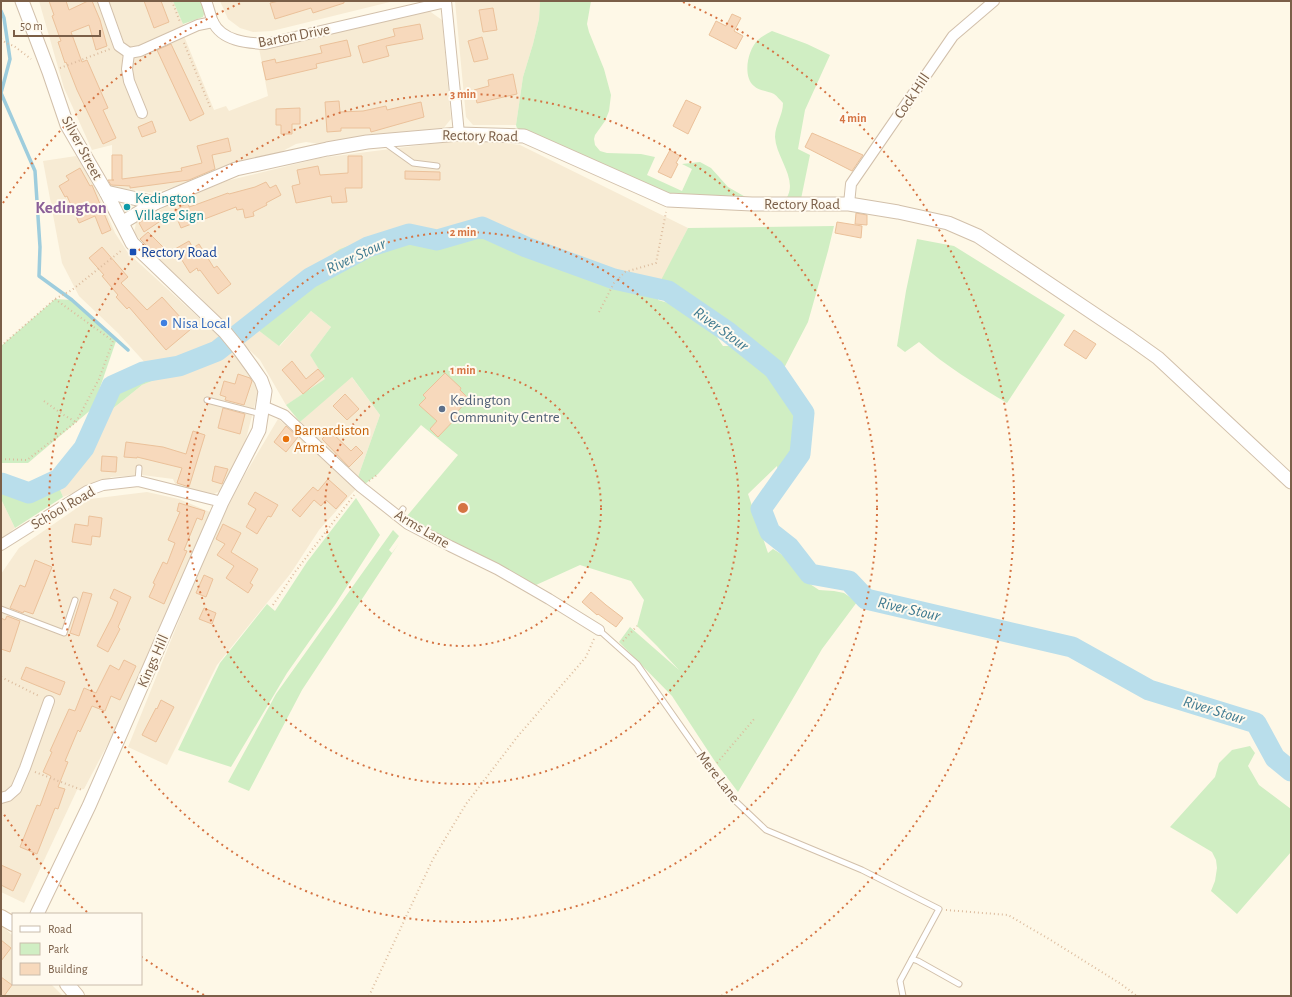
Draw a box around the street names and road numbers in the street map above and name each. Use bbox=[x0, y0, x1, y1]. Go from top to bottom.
street label: Barton Drive bbox=[257, 22, 331, 50]
street label: Cock Hill bbox=[891, 71, 933, 121]
street label: Silver Street bbox=[59, 114, 105, 183]
street label: Rectory Road bbox=[442, 128, 518, 144]
street label: Rectory Road bbox=[764, 197, 840, 212]
street label: School Road bbox=[28, 484, 98, 532]
street label: Arms Lane bbox=[392, 507, 452, 551]
street label: Kings Hill bbox=[135, 632, 171, 690]
street label: Mere Lane bbox=[694, 749, 743, 805]

